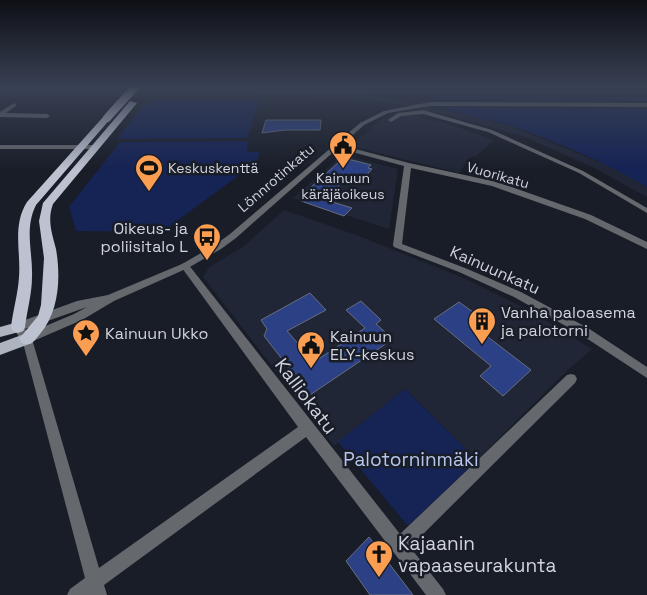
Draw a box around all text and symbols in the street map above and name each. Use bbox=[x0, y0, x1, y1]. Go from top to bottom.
public building icon: Kainuun käräjäoikeus bbox=[328, 130, 358, 169]
street label: Lönnrotinkatu bbox=[234, 140, 318, 216]
sports icon: Keskuskenttä bbox=[134, 153, 164, 192]
street label: Vuorikatu bbox=[465, 157, 531, 193]
place label: Keskuskenttä bbox=[168, 159, 258, 177]
place label: Kainuun käräjäoikeus bbox=[301, 169, 385, 203]
place label: Oikeus- ja poliisitalo L bbox=[101, 218, 188, 257]
bus stop icon: Oikeus- ja poliisitalo L bbox=[192, 222, 222, 261]
street label: Kainuunkatu bbox=[447, 241, 543, 299]
place label: Vanha paloasema ja palotorni bbox=[500, 302, 636, 341]
building icon: Vanha paloasema ja palotorni bbox=[467, 306, 497, 345]
place icon: Kainuun Ukko bbox=[71, 318, 101, 357]
place label: Kainuun Ukko bbox=[105, 323, 208, 344]
place label: Kainuun ELY-keskus bbox=[330, 326, 414, 365]
public building icon: Kainuun ELY-keskus bbox=[296, 330, 326, 369]
street label: Kalliokatu bbox=[269, 353, 343, 439]
park label: Palotorninmäki bbox=[343, 447, 479, 472]
place label: Kajaanin vapaaseurakunta bbox=[398, 531, 556, 578]
church icon: Kajaanin vapaaseurakunta bbox=[364, 539, 394, 578]

